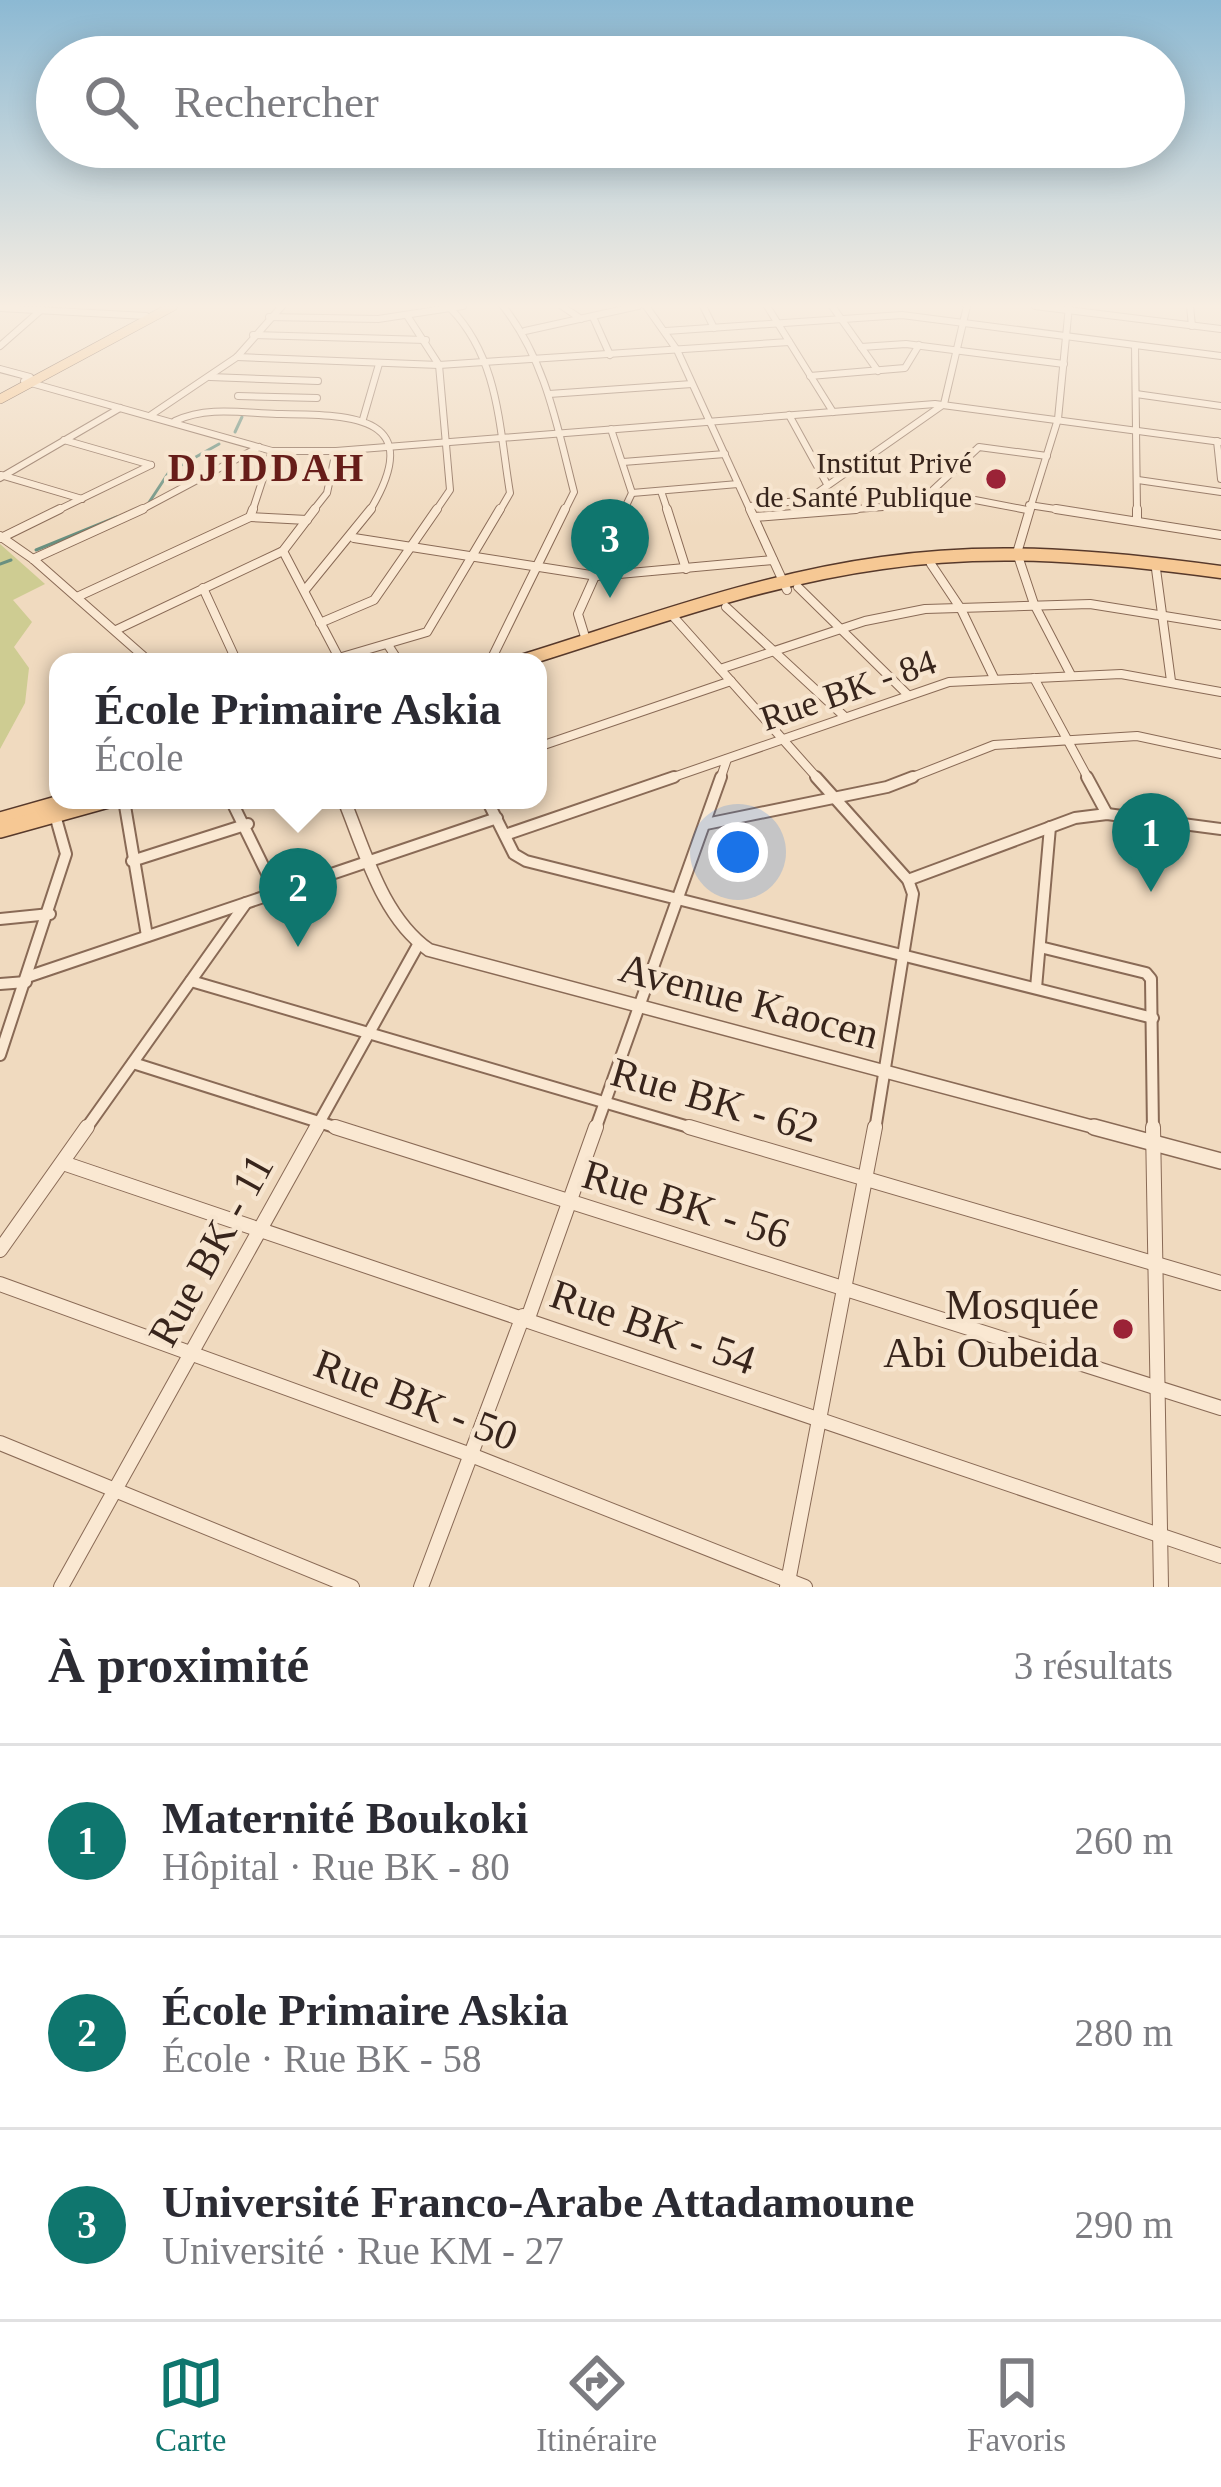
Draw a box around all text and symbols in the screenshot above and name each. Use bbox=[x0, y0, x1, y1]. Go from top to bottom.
search box bbox=[36, 36, 1185, 168]
icon: search bbox=[78, 69, 144, 135]
text: Rechercher bbox=[174, 77, 379, 127]
district label: DJIDDAH bbox=[168, 446, 366, 489]
place label: Institut Privé de Santé Publique bbox=[755, 446, 972, 513]
marker: Institut Privé de Santé Publique bbox=[983, 466, 1009, 492]
pin: 3 bbox=[571, 499, 649, 598]
street label: Rue BK - 84 bbox=[755, 641, 941, 739]
popup bbox=[49, 653, 547, 809]
text: École Primaire Askia bbox=[95, 684, 501, 734]
text: École bbox=[95, 736, 183, 779]
pin: 1 bbox=[1112, 793, 1190, 892]
your location bbox=[708, 822, 768, 882]
pin: 2 bbox=[259, 848, 337, 947]
street label: Avenue Kaocen bbox=[614, 944, 884, 1058]
street label: Rue BK - 62 bbox=[606, 1048, 824, 1152]
street label: Rue BK - 11 bbox=[140, 1146, 282, 1354]
street label: Rue BK - 56 bbox=[577, 1151, 795, 1257]
street label: Rue BK - 54 bbox=[545, 1270, 761, 1384]
place label: Mosquée Abi Oubeida bbox=[883, 1282, 1099, 1376]
marker: Mosquée Abi Oubeida bbox=[1110, 1316, 1136, 1342]
street label: Rue BK - 50 bbox=[308, 1340, 524, 1460]
text: À proximité bbox=[48, 1637, 309, 1693]
text: 3 résultats bbox=[1014, 1644, 1173, 1687]
text: Maternité Boukoki bbox=[162, 1793, 528, 1843]
text: 1 bbox=[77, 1819, 97, 1862]
text: 260 m bbox=[1074, 1819, 1173, 1862]
text: Hôpital · Rue BK - 80 bbox=[162, 1845, 510, 1888]
text: École Primaire Askia bbox=[162, 1985, 569, 2035]
text: 2 bbox=[77, 2011, 97, 2054]
text: 280 m bbox=[1074, 2011, 1173, 2054]
text: École · Rue BK - 58 bbox=[162, 2037, 482, 2080]
text: Université Franco-Arabe Attadamoune bbox=[162, 2177, 914, 2227]
text: 3 bbox=[77, 2203, 97, 2246]
text: 290 m bbox=[1074, 2203, 1173, 2246]
text: Université · Rue KM - 27 bbox=[162, 2229, 564, 2272]
tab: Carte bbox=[155, 2350, 226, 2459]
tab: Itinéraire bbox=[536, 2350, 657, 2459]
tab: Favoris bbox=[967, 2350, 1066, 2459]

